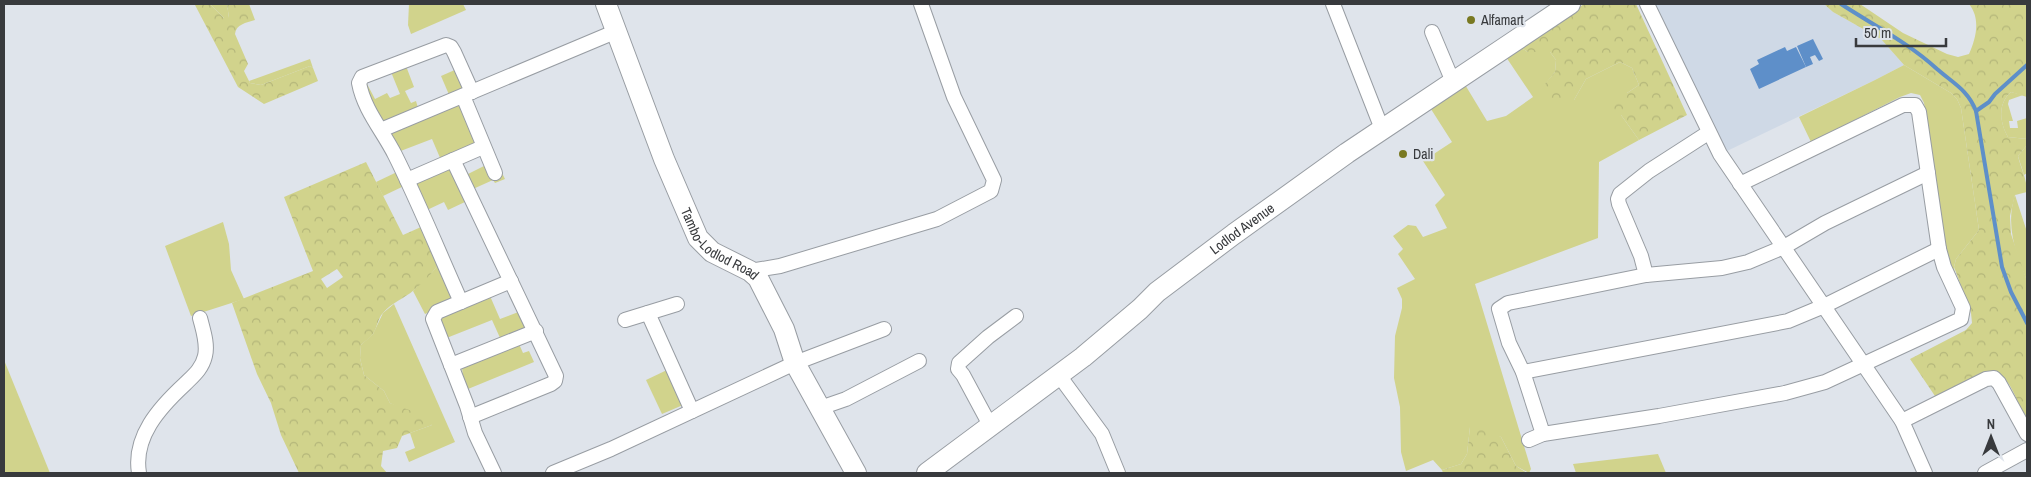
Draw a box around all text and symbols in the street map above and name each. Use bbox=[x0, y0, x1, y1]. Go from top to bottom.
place label: Alfamart bbox=[1480, 11, 1524, 29]
marker: Alfamart bbox=[1465, 14, 1477, 26]
scale bar bbox=[1856, 15, 1946, 47]
text: 50 m bbox=[1864, 22, 1891, 43]
place label: Dali bbox=[1413, 145, 1433, 163]
marker: Dali bbox=[1397, 148, 1409, 160]
street label: Lodlod Avenue bbox=[1206, 199, 1278, 258]
street label: Tambo-Lodlod Road bbox=[677, 205, 763, 284]
north arrow bbox=[1966, 412, 2016, 462]
text: N bbox=[1987, 415, 1995, 433]

